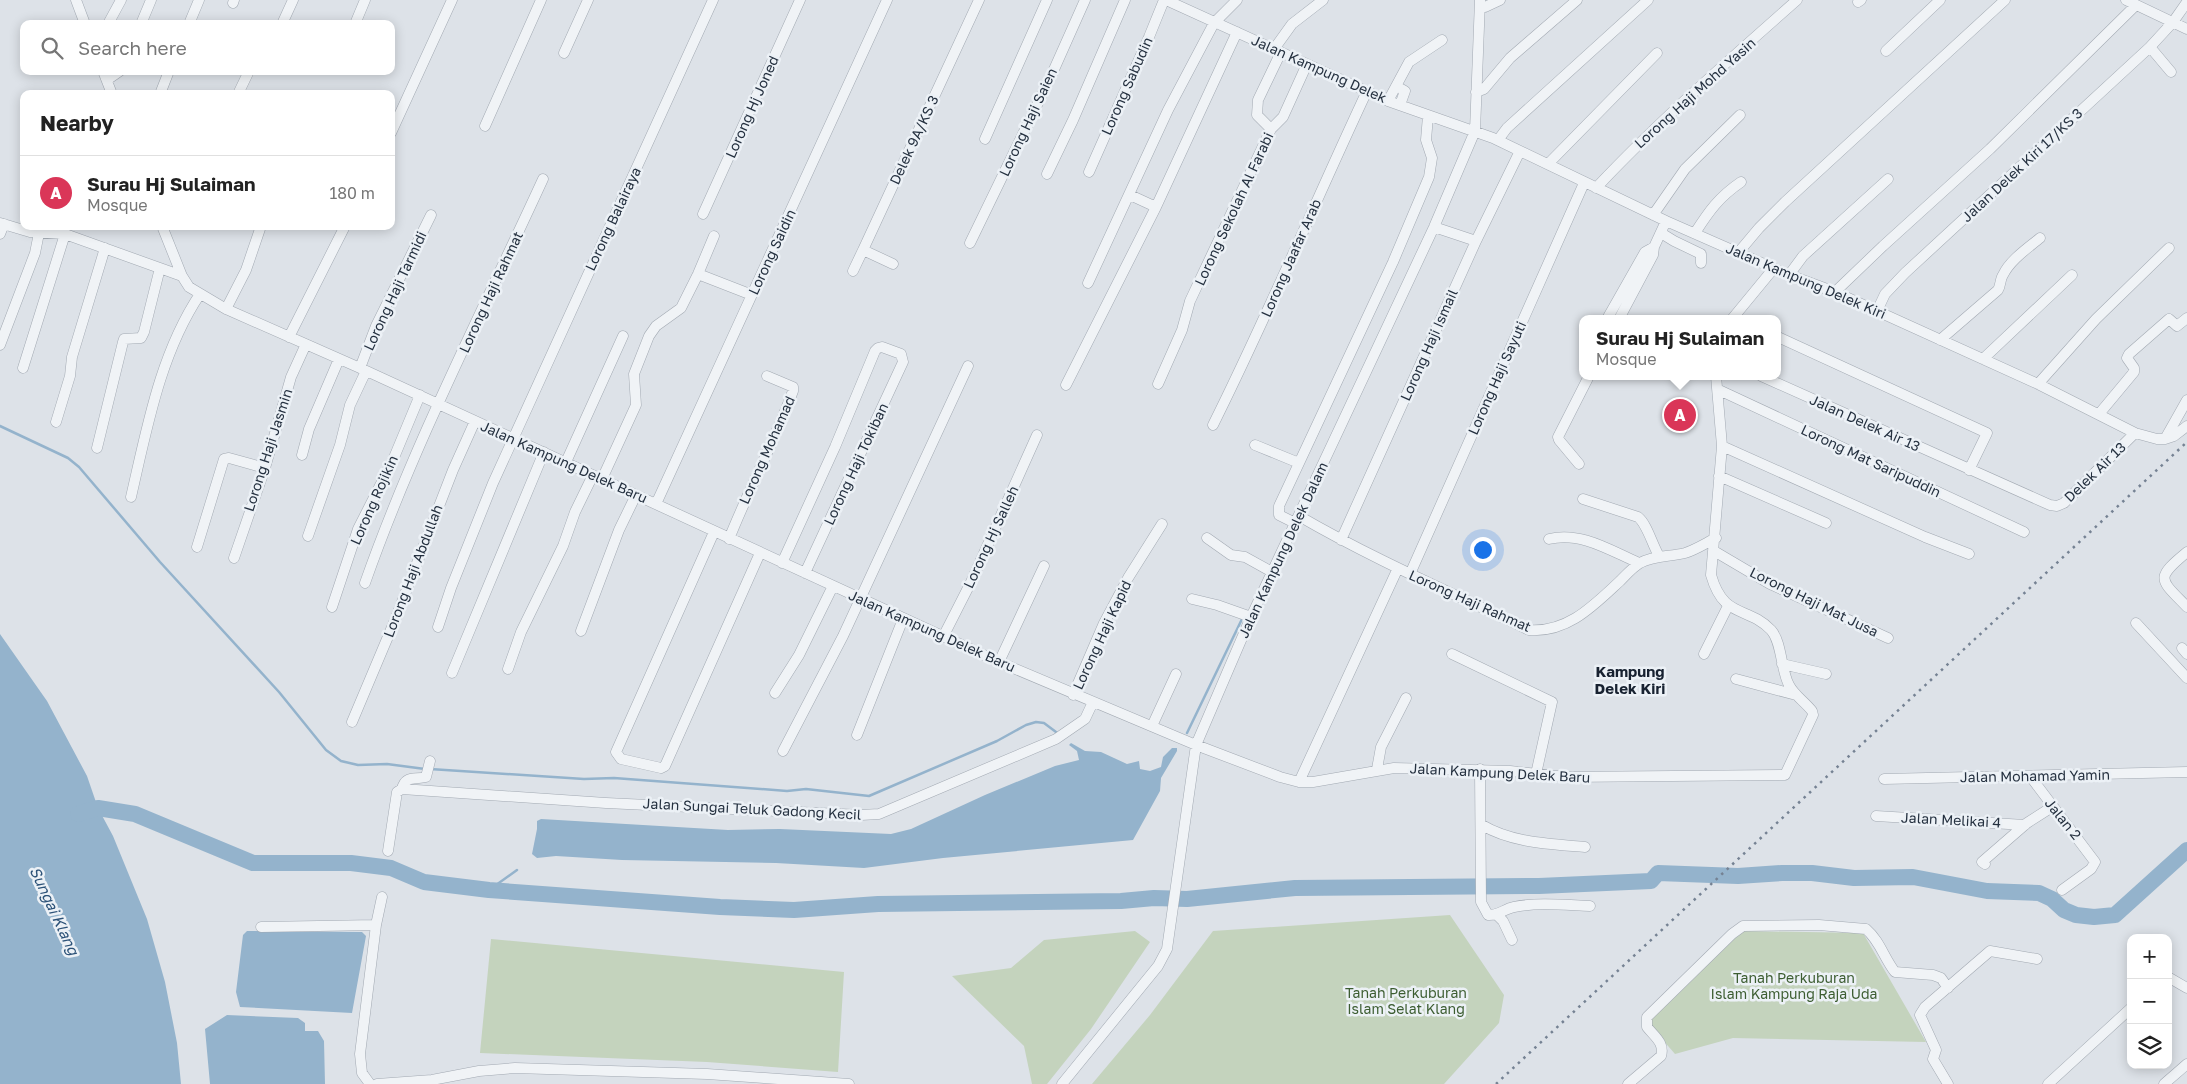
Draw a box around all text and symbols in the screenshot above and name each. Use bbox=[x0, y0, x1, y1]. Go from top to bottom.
search box bbox=[20, 20, 395, 75]
street label: Jalan Kampung Delek bbox=[1249, 31, 1389, 106]
icon: search bbox=[38, 34, 66, 62]
street label: Lorong Sabudin bbox=[1097, 34, 1156, 137]
street label: Lorong Haji Mohd Yasin bbox=[1631, 34, 1759, 151]
text: Search here bbox=[78, 36, 187, 59]
street label: Lorong Hj Joned bbox=[721, 53, 782, 161]
street label: Lorong Haji Saien bbox=[995, 65, 1060, 179]
street label: Delek 9A/KS 3 bbox=[885, 93, 942, 187]
street label: Jalan Delek Kiri 17/KS 3 bbox=[1958, 104, 2086, 225]
text: Nearby bbox=[40, 110, 114, 136]
street label: Lorong Sekolah Al Farabi bbox=[1191, 130, 1277, 288]
street label: Lorong Balairaya bbox=[581, 164, 644, 273]
text: Surau Hj Sulaiman bbox=[87, 172, 255, 195]
text: A bbox=[50, 183, 62, 203]
text: 180 m bbox=[329, 183, 375, 203]
text: Mosque bbox=[87, 195, 148, 215]
street label: Lorong Jaafar Arab bbox=[1257, 196, 1324, 319]
street label: Lorong Saidin bbox=[744, 206, 799, 297]
street label: Lorong Haji Tarmidi bbox=[359, 228, 430, 353]
street label: Lorong Haji Rahmat bbox=[455, 228, 526, 355]
street label: Jalan Kampung Delek Kiri bbox=[1724, 239, 1889, 322]
street label: Lorong Haji Ismail bbox=[1396, 286, 1461, 403]
popup bbox=[1579, 315, 1781, 380]
street label: Lorong Haji Sayuti bbox=[1464, 318, 1529, 437]
text: Surau Hj Sulaiman bbox=[1596, 326, 1764, 349]
text: Mosque bbox=[1596, 349, 1656, 369]
street label: Lorong Haji Jasmin bbox=[240, 386, 295, 513]
street label: Jalan Delek Air 13 bbox=[1807, 391, 1923, 455]
street label: Lorong Mohamad bbox=[735, 393, 798, 506]
pin: A bbox=[1664, 396, 1696, 434]
street label: Lorong Haji Tokiban bbox=[820, 400, 891, 528]
street label: Jalan Kampung Delek Baru bbox=[478, 417, 650, 506]
street label: Lorong Mat Saripuddin bbox=[1799, 421, 1944, 500]
street label: Delek Air 13 bbox=[2060, 438, 2129, 505]
street label: Lorong Rojikin bbox=[346, 452, 401, 547]
street label: Jalan Kampung Delek Dalam bbox=[1234, 459, 1331, 640]
street label: Lorong Hj Salleh bbox=[959, 483, 1022, 591]
street label: Lorong Haji Abdullah bbox=[379, 502, 446, 640]
your location bbox=[1470, 537, 1496, 563]
street label: Lorong Haji Mat Jusa bbox=[1747, 563, 1881, 640]
street label: Lorong Haji Rahmat bbox=[1406, 566, 1534, 635]
street label: Lorong Haji Kapid bbox=[1069, 577, 1134, 692]
street label: Jalan Kampung Delek Baru bbox=[846, 586, 1018, 675]
district label: Kampung Delek Kiri bbox=[1595, 662, 1665, 697]
street label: Jalan Kampung Delek Baru bbox=[1409, 759, 1591, 786]
street label: Jalan Mohamad Yamin bbox=[1960, 766, 2110, 785]
street label: Jalan Sungai Teluk Gadong Kecil bbox=[642, 794, 862, 823]
street label: Jalan 2 bbox=[2042, 795, 2085, 843]
street label: Jalan Melikai 4 bbox=[1901, 808, 2001, 831]
water label: Sungai Klang bbox=[26, 864, 84, 960]
map controls bbox=[2127, 934, 2172, 1069]
button: + bbox=[2127, 934, 2172, 979]
park label: Tanah Perkuburan Islam Kampung Raja Uda bbox=[1711, 969, 1877, 1002]
button: − bbox=[2127, 979, 2172, 1024]
park label: Tanah Perkuburan Islam Selat Klang bbox=[1345, 984, 1467, 1017]
button: layers bbox=[2127, 1024, 2172, 1069]

